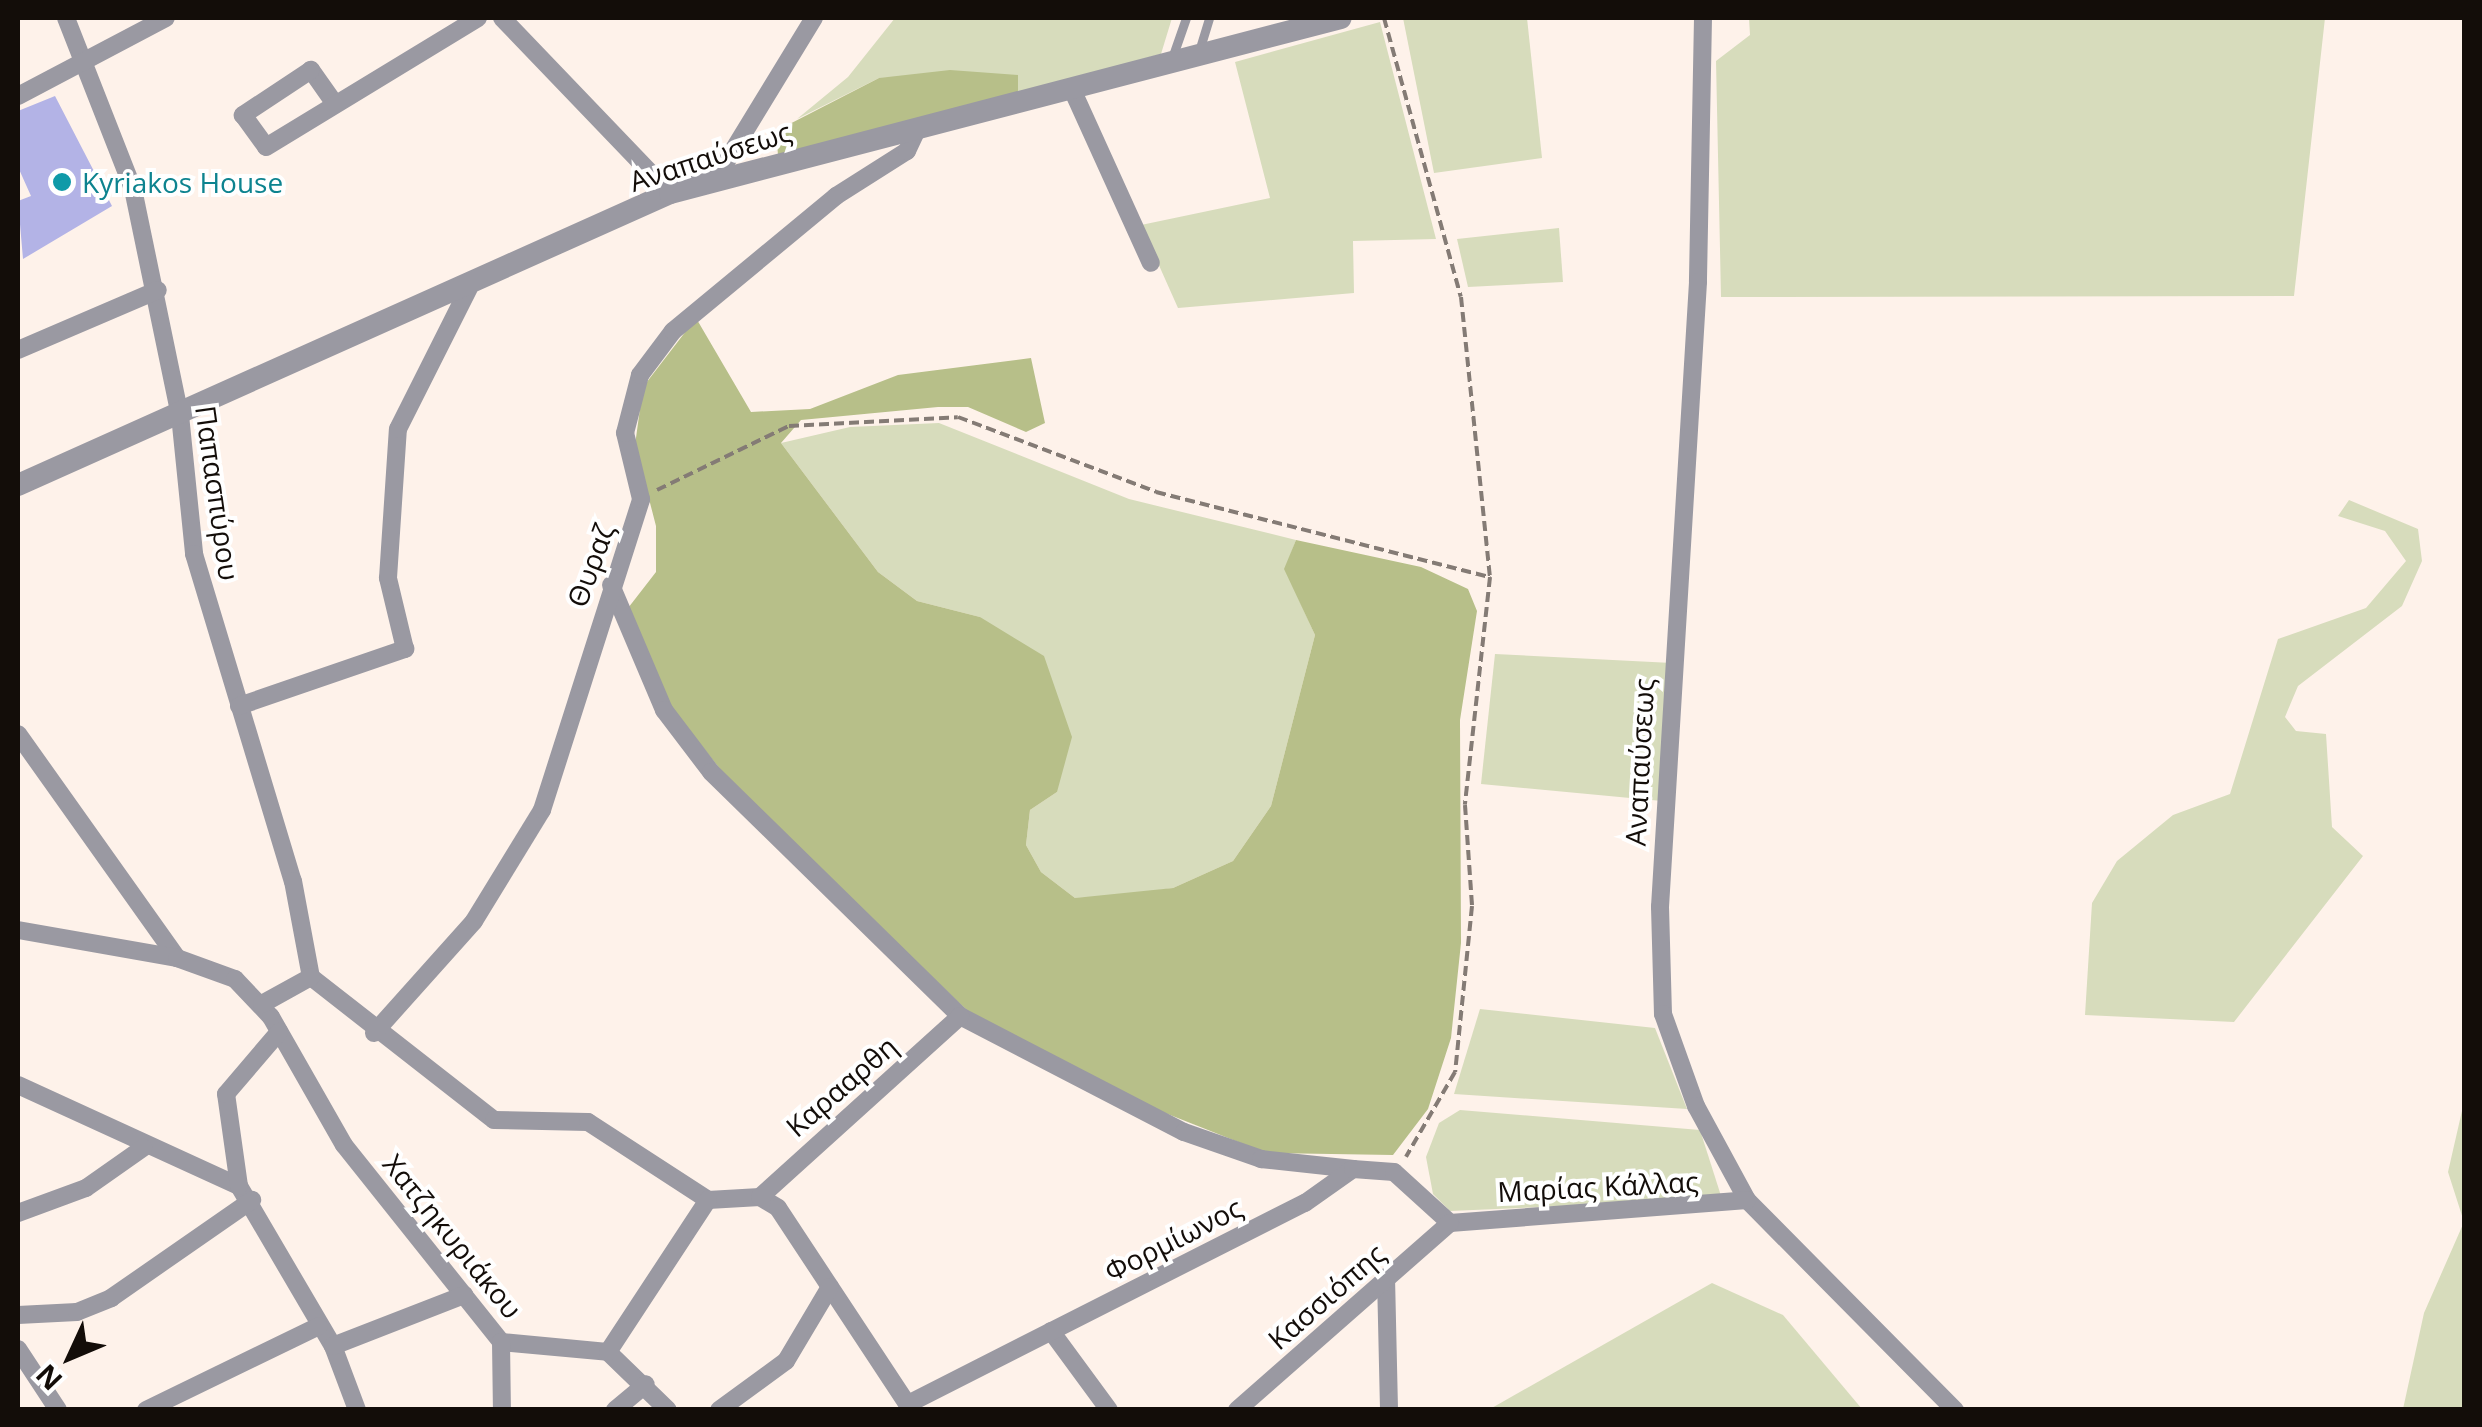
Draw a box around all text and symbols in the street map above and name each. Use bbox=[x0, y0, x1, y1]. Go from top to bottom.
street label: Αναπαύσεως bbox=[625, 114, 795, 198]
place label: Kyriakos House bbox=[82, 165, 283, 199]
marker: Kyriakos House bbox=[51, 171, 73, 193]
street label: Παπασπύρου bbox=[189, 404, 247, 582]
street label: Θυραζ bbox=[559, 519, 621, 611]
street label: Αναπαύσεως bbox=[1618, 677, 1660, 847]
street label: Καρααρθη bbox=[779, 1029, 903, 1143]
street label: Χατζηκυριάκου bbox=[377, 1147, 529, 1325]
street label: Μαρίας Κάλλας bbox=[1497, 1164, 1699, 1208]
street label: Φορμίωνος bbox=[1099, 1190, 1247, 1288]
street label: Κασσιόπης bbox=[1261, 1236, 1391, 1356]
north arrow bbox=[20, 1307, 120, 1407]
text: N bbox=[27, 1356, 70, 1399]

